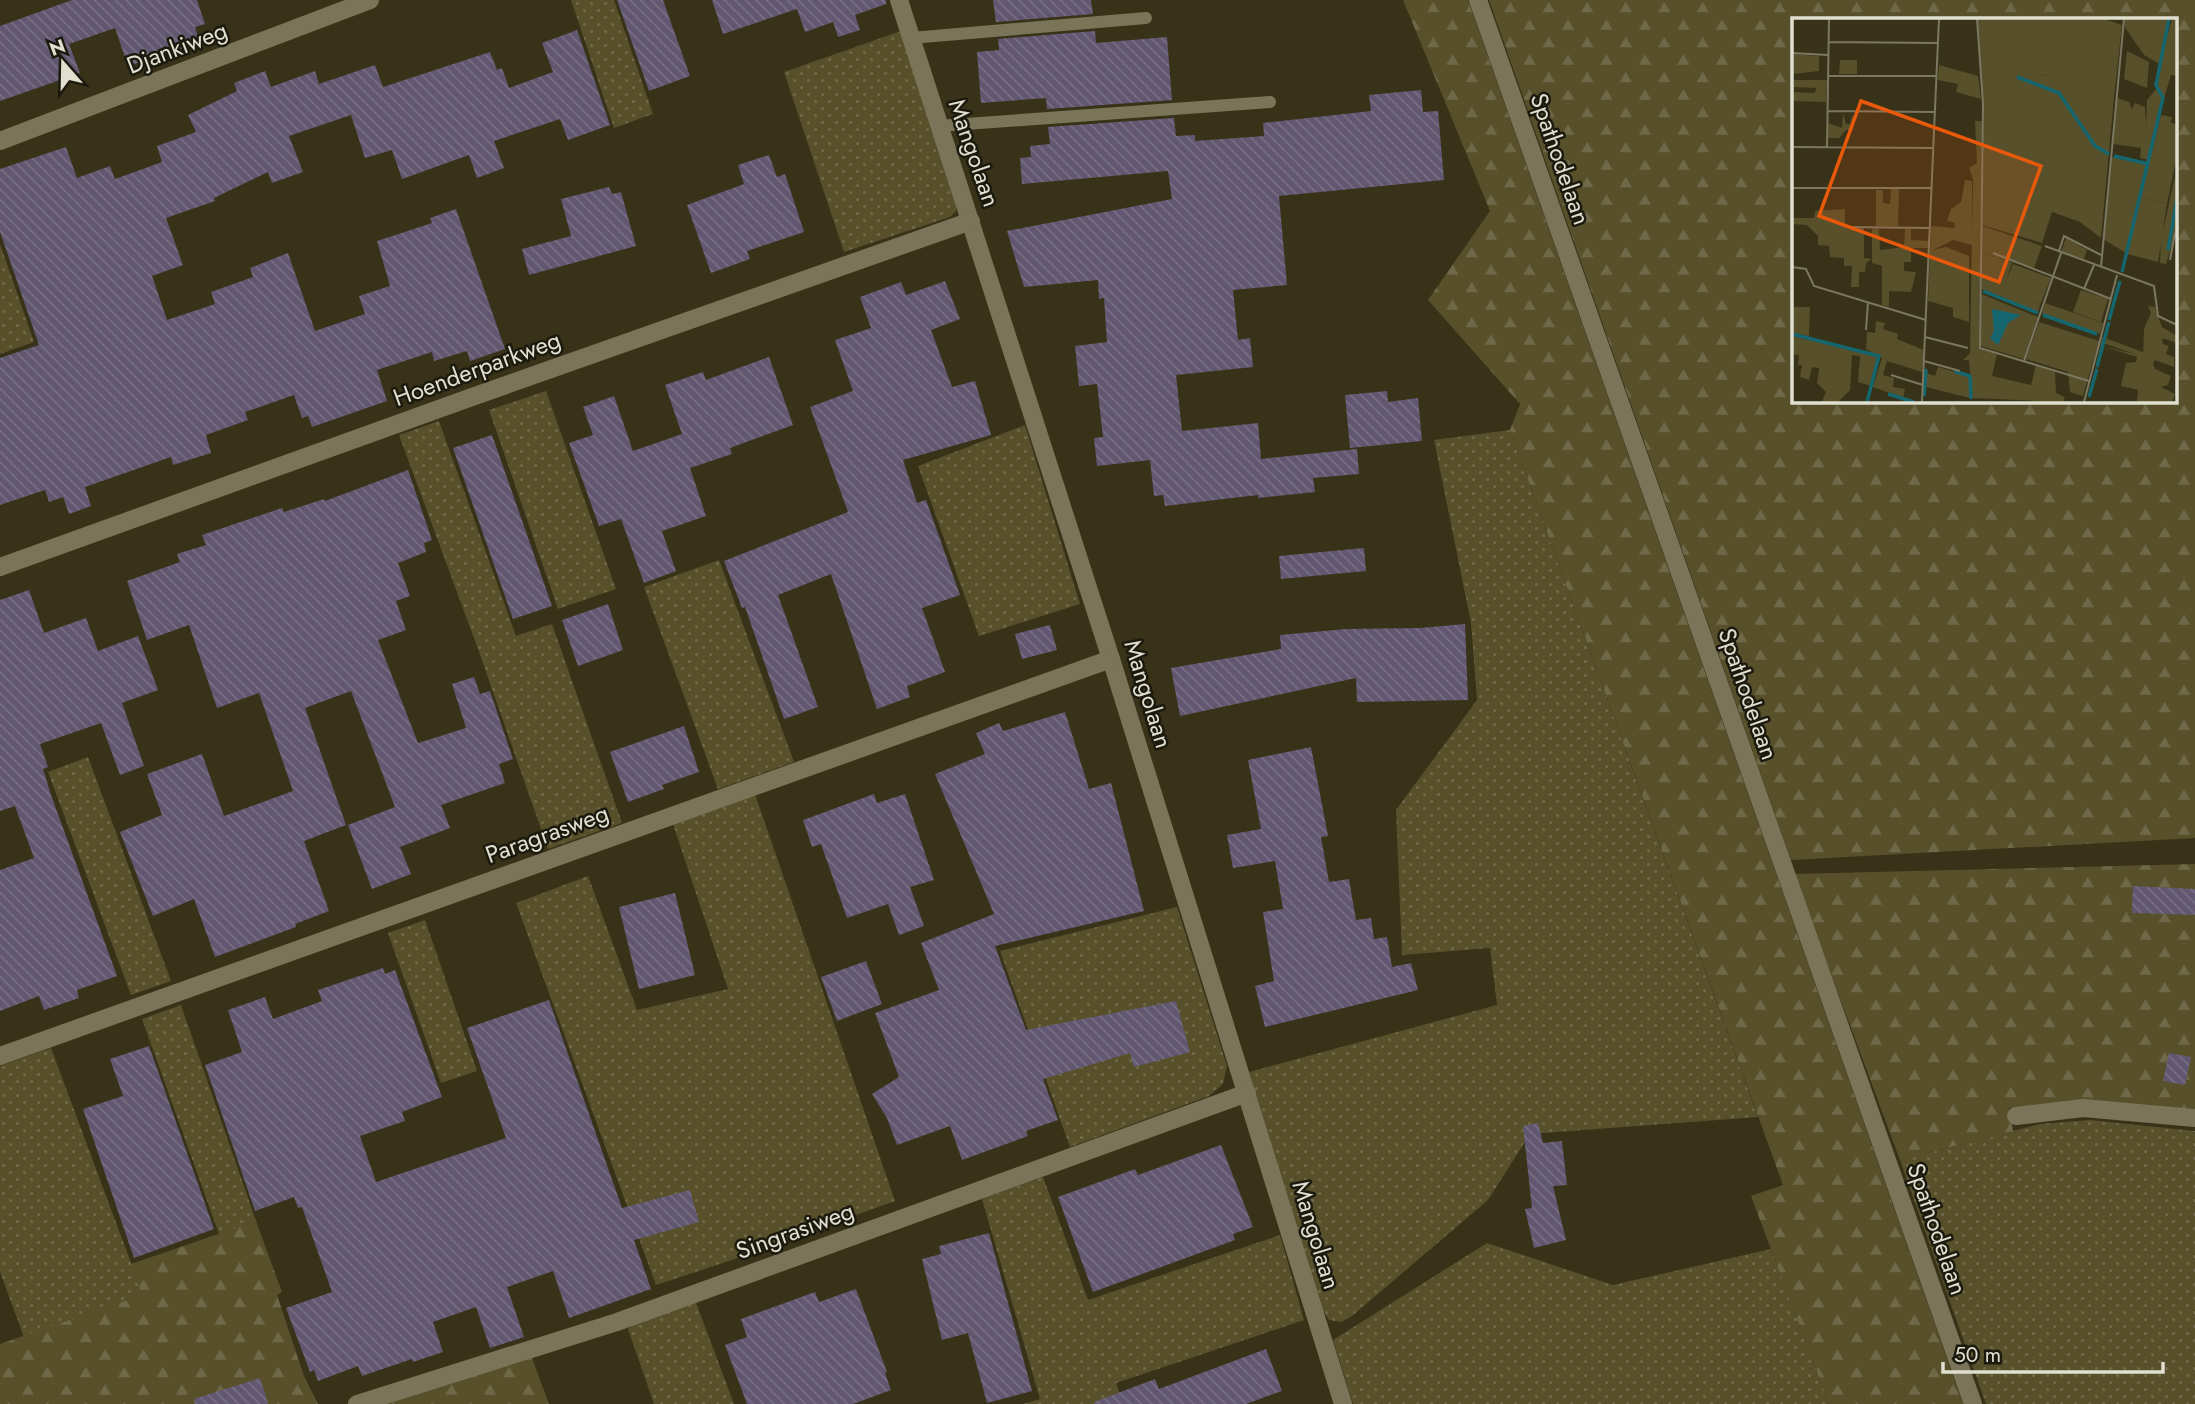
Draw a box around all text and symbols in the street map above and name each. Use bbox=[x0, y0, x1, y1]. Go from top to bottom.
street label: Djankiweg bbox=[121, 12, 232, 83]
inset map bbox=[1792, 18, 2178, 402]
north arrow bbox=[28, 28, 98, 98]
text: N bbox=[46, 32, 69, 63]
street label: Spathodelaan bbox=[1522, 88, 1599, 229]
street label: Mangolaan bbox=[940, 94, 1009, 211]
street label: Hoenderparkweg bbox=[388, 322, 565, 415]
street label: Spathodelaan bbox=[1710, 623, 1787, 764]
street label: Mangolaan bbox=[1115, 635, 1182, 752]
street label: Paragrasweg bbox=[480, 795, 613, 872]
street label: Spathodelaan bbox=[1899, 1158, 1976, 1299]
street label: Mangolaan bbox=[1283, 1176, 1350, 1293]
street label: Singrasiweg bbox=[731, 1193, 859, 1268]
scale bar bbox=[1943, 1330, 2164, 1374]
text: 50 m bbox=[1954, 1340, 2001, 1370]

